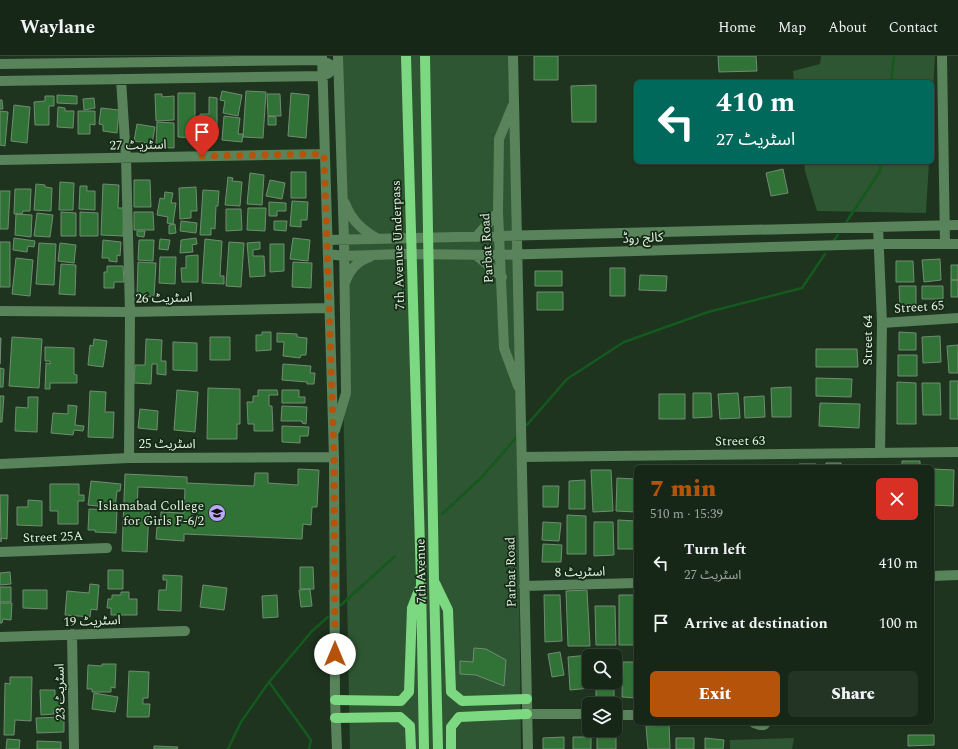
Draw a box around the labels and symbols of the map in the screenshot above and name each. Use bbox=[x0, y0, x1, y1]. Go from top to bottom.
pin bbox=[185, 115, 219, 156]
street label: اسٹریٹ 27 bbox=[109, 135, 167, 155]
street label: 7th Avenue Underpass bbox=[386, 180, 410, 310]
street label: Parbat Road bbox=[475, 212, 499, 284]
street label: کالج روڈ bbox=[622, 227, 664, 249]
street label: اسٹریٹ 26 bbox=[135, 288, 193, 308]
street label: Street 65 bbox=[893, 295, 945, 319]
street label: Street 64 bbox=[858, 314, 878, 365]
street label: Street 63 bbox=[715, 431, 766, 451]
street label: اسٹریٹ 25 bbox=[138, 434, 196, 454]
place label: Islamabad College for Girls F-6/2 bbox=[98, 496, 204, 531]
school or university icon: Islamabad College for Girls F-6/2 bbox=[207, 503, 227, 523]
street label: Street 25A bbox=[23, 526, 84, 548]
street label: Parbat Road bbox=[500, 537, 522, 607]
street label: 7th Avenue bbox=[410, 538, 432, 604]
street label: اسٹریٹ 8 bbox=[554, 562, 606, 582]
street label: اسٹریٹ 19 bbox=[63, 610, 121, 632]
position arrow bbox=[314, 633, 356, 675]
street label: اسٹریٹ 23 bbox=[50, 663, 70, 721]

